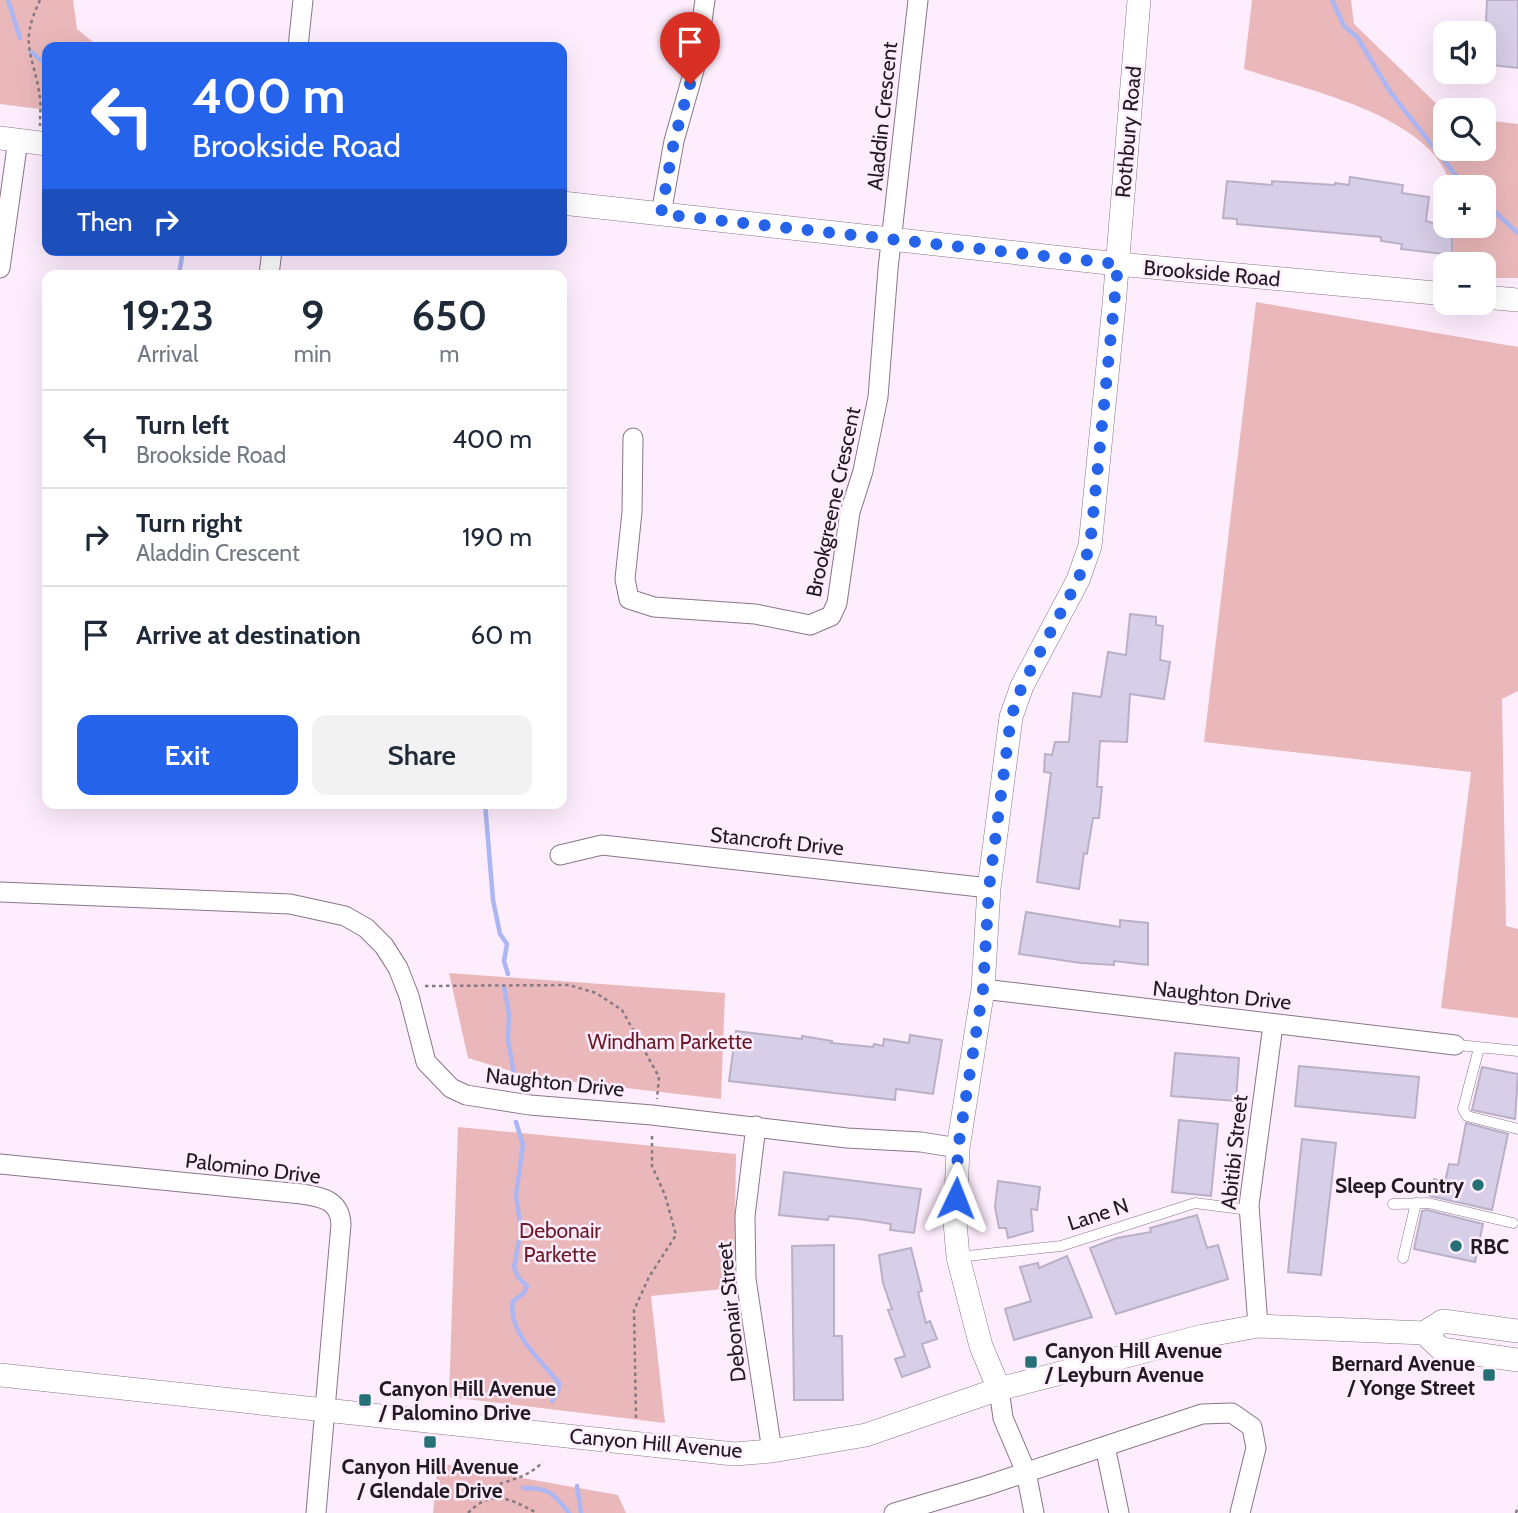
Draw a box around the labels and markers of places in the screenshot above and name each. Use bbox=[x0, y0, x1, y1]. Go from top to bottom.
pin bbox=[660, 12.0, 720, 84]
place label: Sleep Country bbox=[1335, 1173, 1465, 1198]
marker: Sleep Country bbox=[1470, 1177, 1486, 1193]
place label: RBC bbox=[1470, 1234, 1509, 1259]
marker: RBC bbox=[1448, 1238, 1464, 1254]
place label: Canyon Hill Avenue / Leyburn Avenue bbox=[1044, 1338, 1222, 1387]
place label: Bernard Avenue / Yonge Street bbox=[1331, 1351, 1475, 1400]
marker: Canyon Hill Avenue / Leyburn Avenue bbox=[1023, 1354, 1039, 1370]
marker: Bernard Avenue / Yonge Street bbox=[1481, 1367, 1497, 1383]
place label: Canyon Hill Avenue / Palomino Drive bbox=[378, 1376, 556, 1425]
marker: Canyon Hill Avenue / Palomino Drive bbox=[357, 1392, 373, 1408]
marker: Canyon Hill Avenue / Glendale Drive bbox=[422, 1434, 438, 1450]
place label: Canyon Hill Avenue / Glendale Drive bbox=[341, 1454, 519, 1503]

